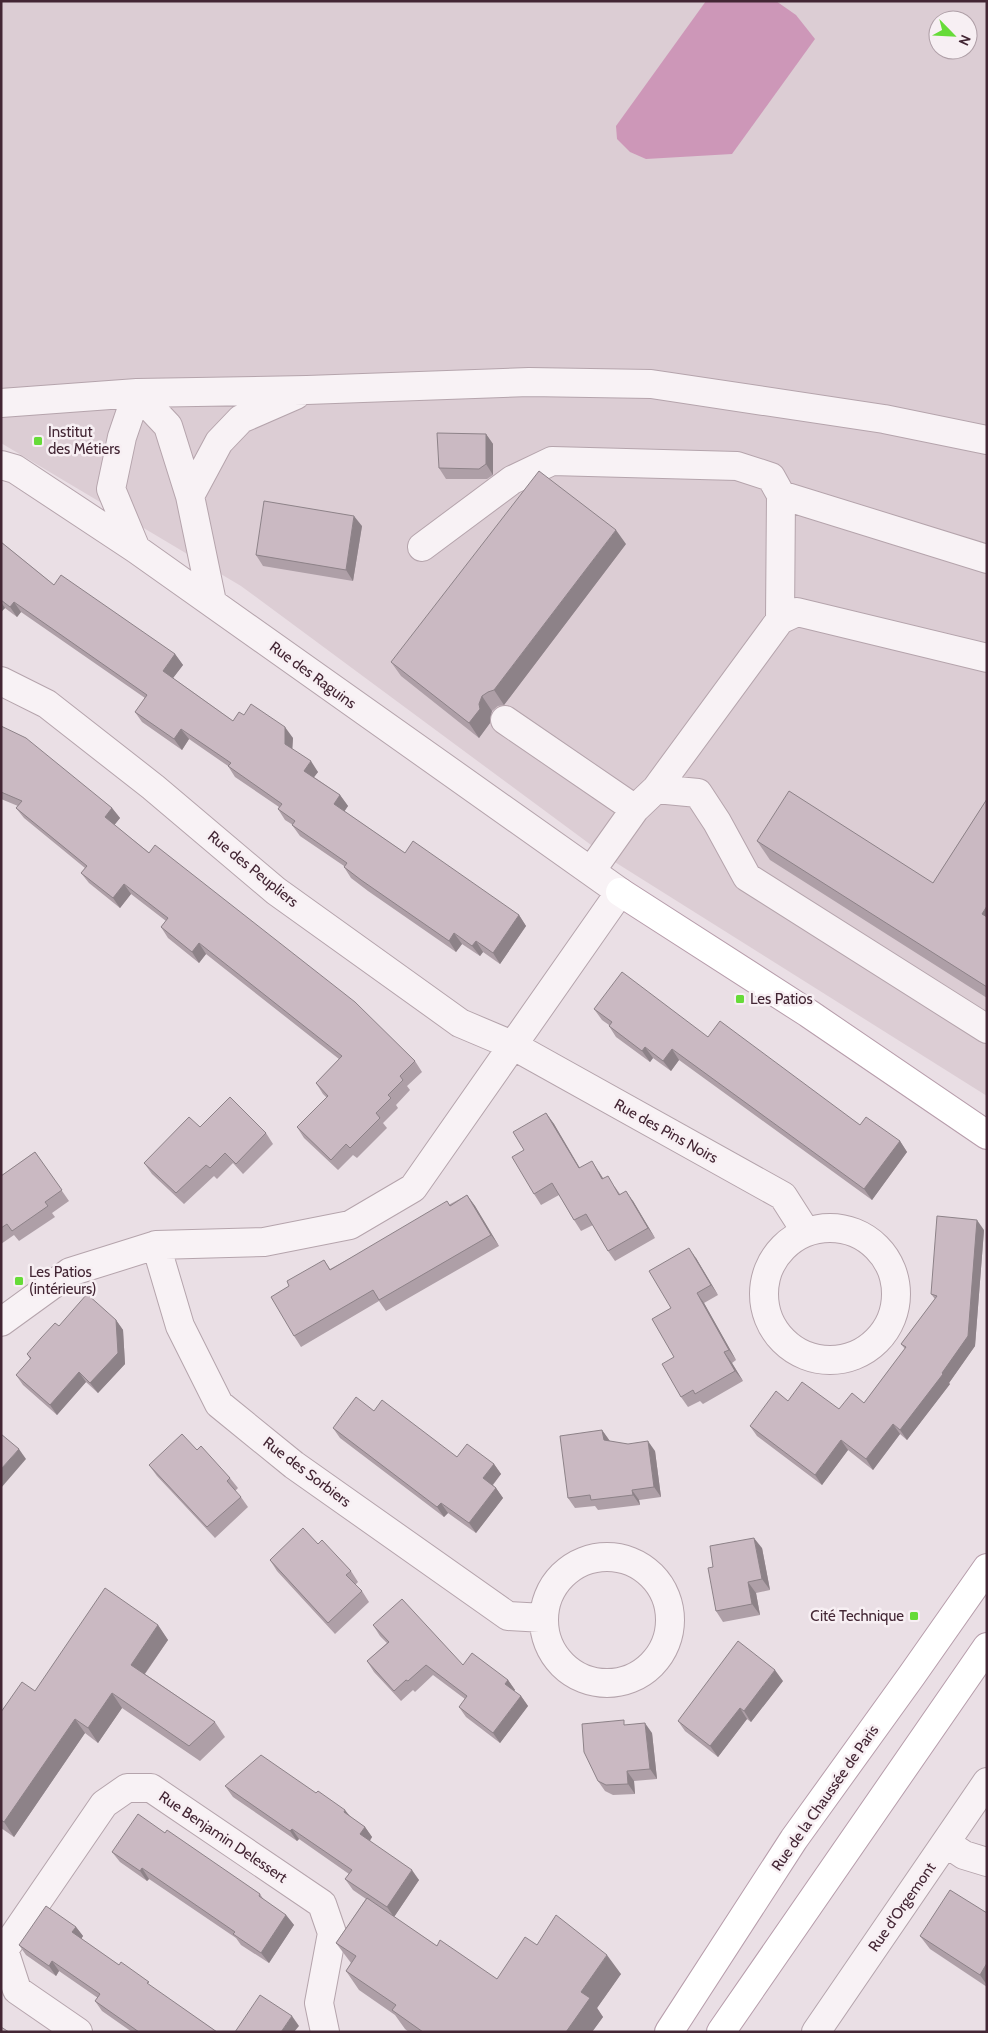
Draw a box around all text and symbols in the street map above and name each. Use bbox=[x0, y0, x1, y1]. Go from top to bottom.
north arrow bbox=[928, 10, 978, 60]
text: N bbox=[955, 32, 975, 48]
place label: Institut des Métiers bbox=[48, 423, 120, 458]
marker: Institut des Métiers bbox=[32, 435, 44, 447]
street label: Rue des Raguins bbox=[266, 638, 360, 712]
street label: Rue des Peupliers bbox=[204, 827, 302, 911]
place label: Les Patios bbox=[750, 990, 813, 1008]
marker: Les Patios bbox=[734, 993, 746, 1005]
street label: Rue des Pins Noirs bbox=[611, 1095, 721, 1167]
place label: Les Patios (intérieurs) bbox=[29, 1263, 97, 1298]
marker: Les Patios (intérieurs) bbox=[13, 1275, 25, 1287]
street label: Rue des Sorbiers bbox=[260, 1433, 354, 1511]
place label: Cité Technique bbox=[810, 1607, 904, 1625]
marker: Cité Technique bbox=[908, 1610, 920, 1622]
street label: Rue de la Chaussée de Paris bbox=[768, 1722, 882, 1874]
street label: Rue Benjamin Delessert bbox=[155, 1787, 291, 1887]
street label: Rue d'Orgemont bbox=[865, 1859, 939, 1955]

